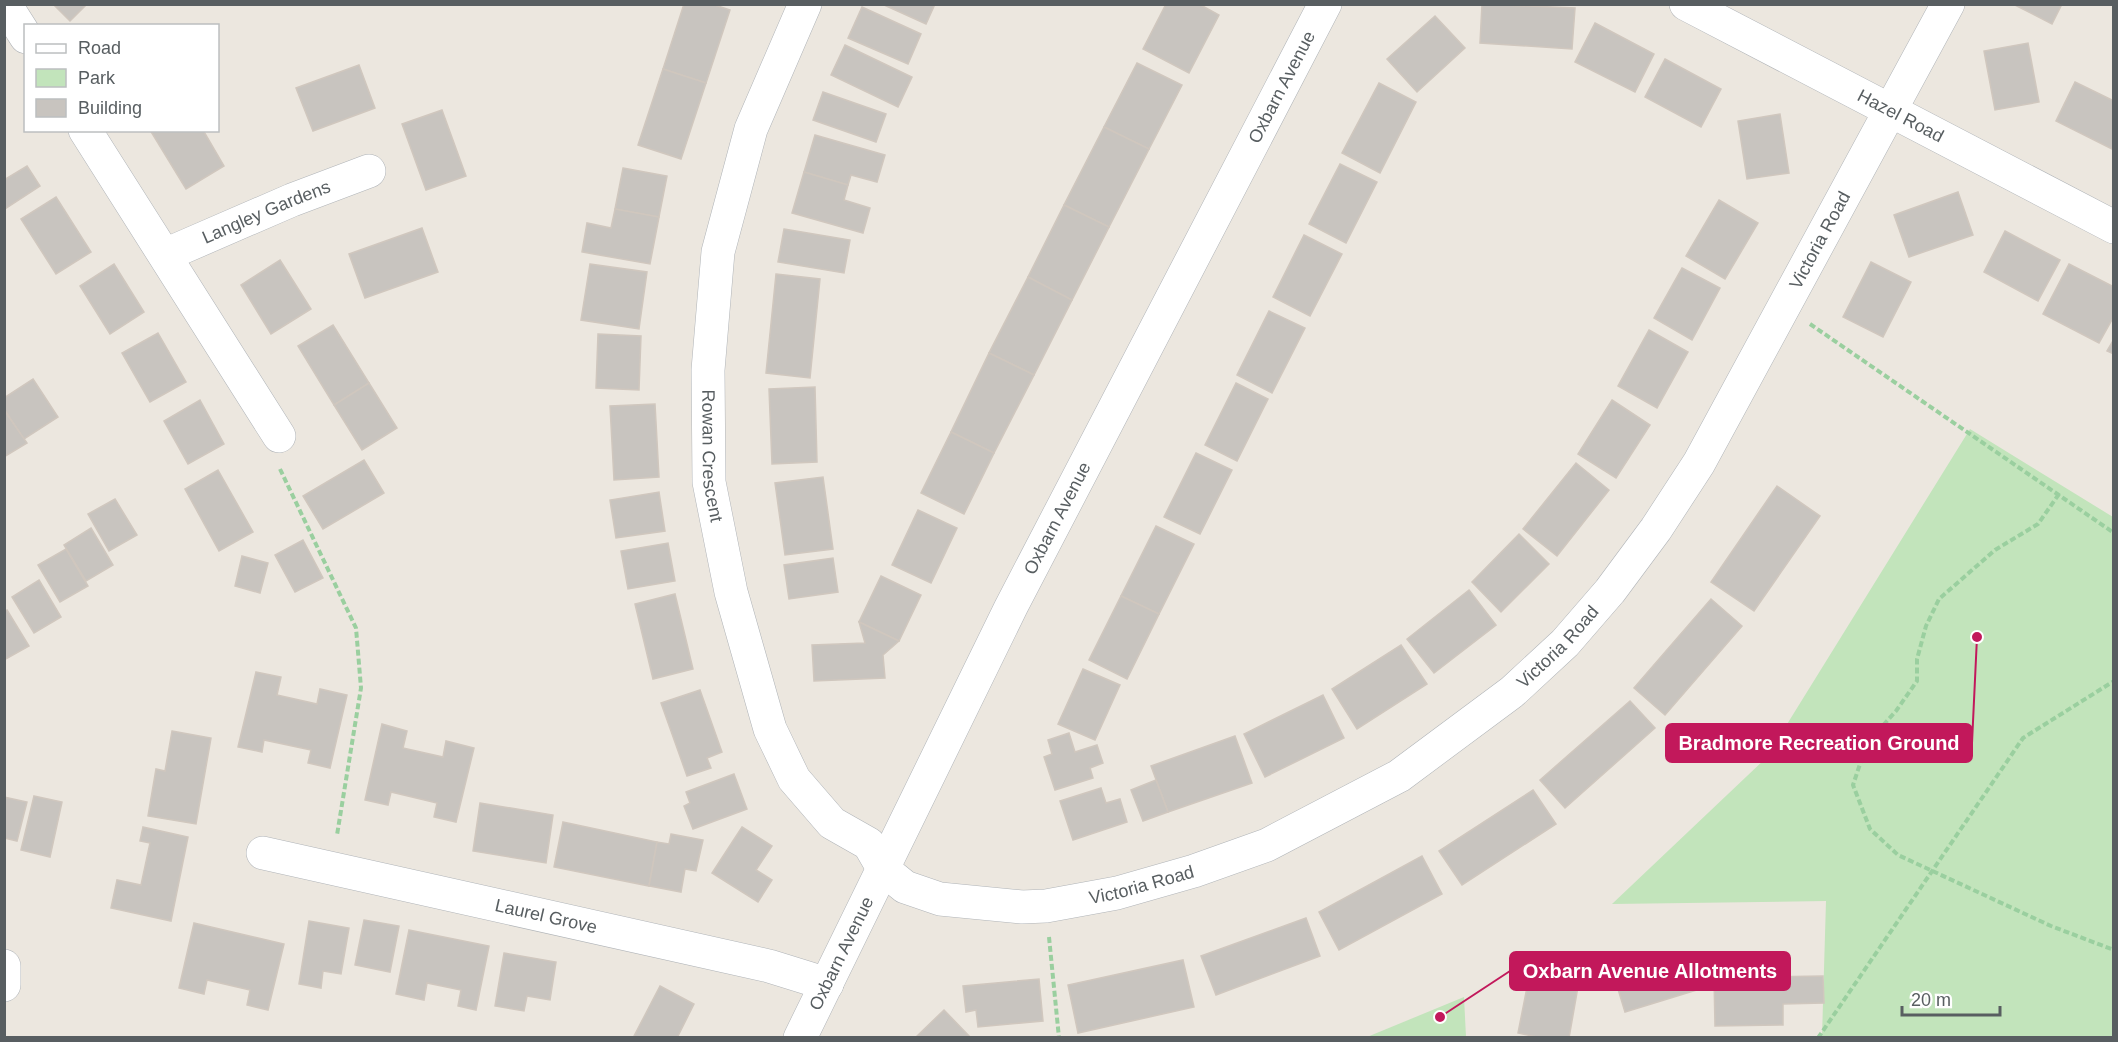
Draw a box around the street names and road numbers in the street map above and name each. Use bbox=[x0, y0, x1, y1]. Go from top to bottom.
street label: Oxbarn Avenue bbox=[1244, 28, 1319, 147]
street label: Hazel Road bbox=[1854, 85, 1947, 146]
street label: Langley Gardens bbox=[199, 176, 333, 248]
street label: Victoria Road bbox=[1785, 188, 1854, 292]
street label: Rowan Crescent bbox=[698, 389, 727, 524]
street label: Oxbarn Avenue bbox=[1020, 459, 1095, 578]
street label: Victoria Road bbox=[1513, 602, 1603, 692]
street label: Victoria Road bbox=[1087, 862, 1196, 908]
street label: Oxbarn Avenue bbox=[805, 894, 878, 1014]
street label: Laurel Grove bbox=[493, 895, 599, 937]

